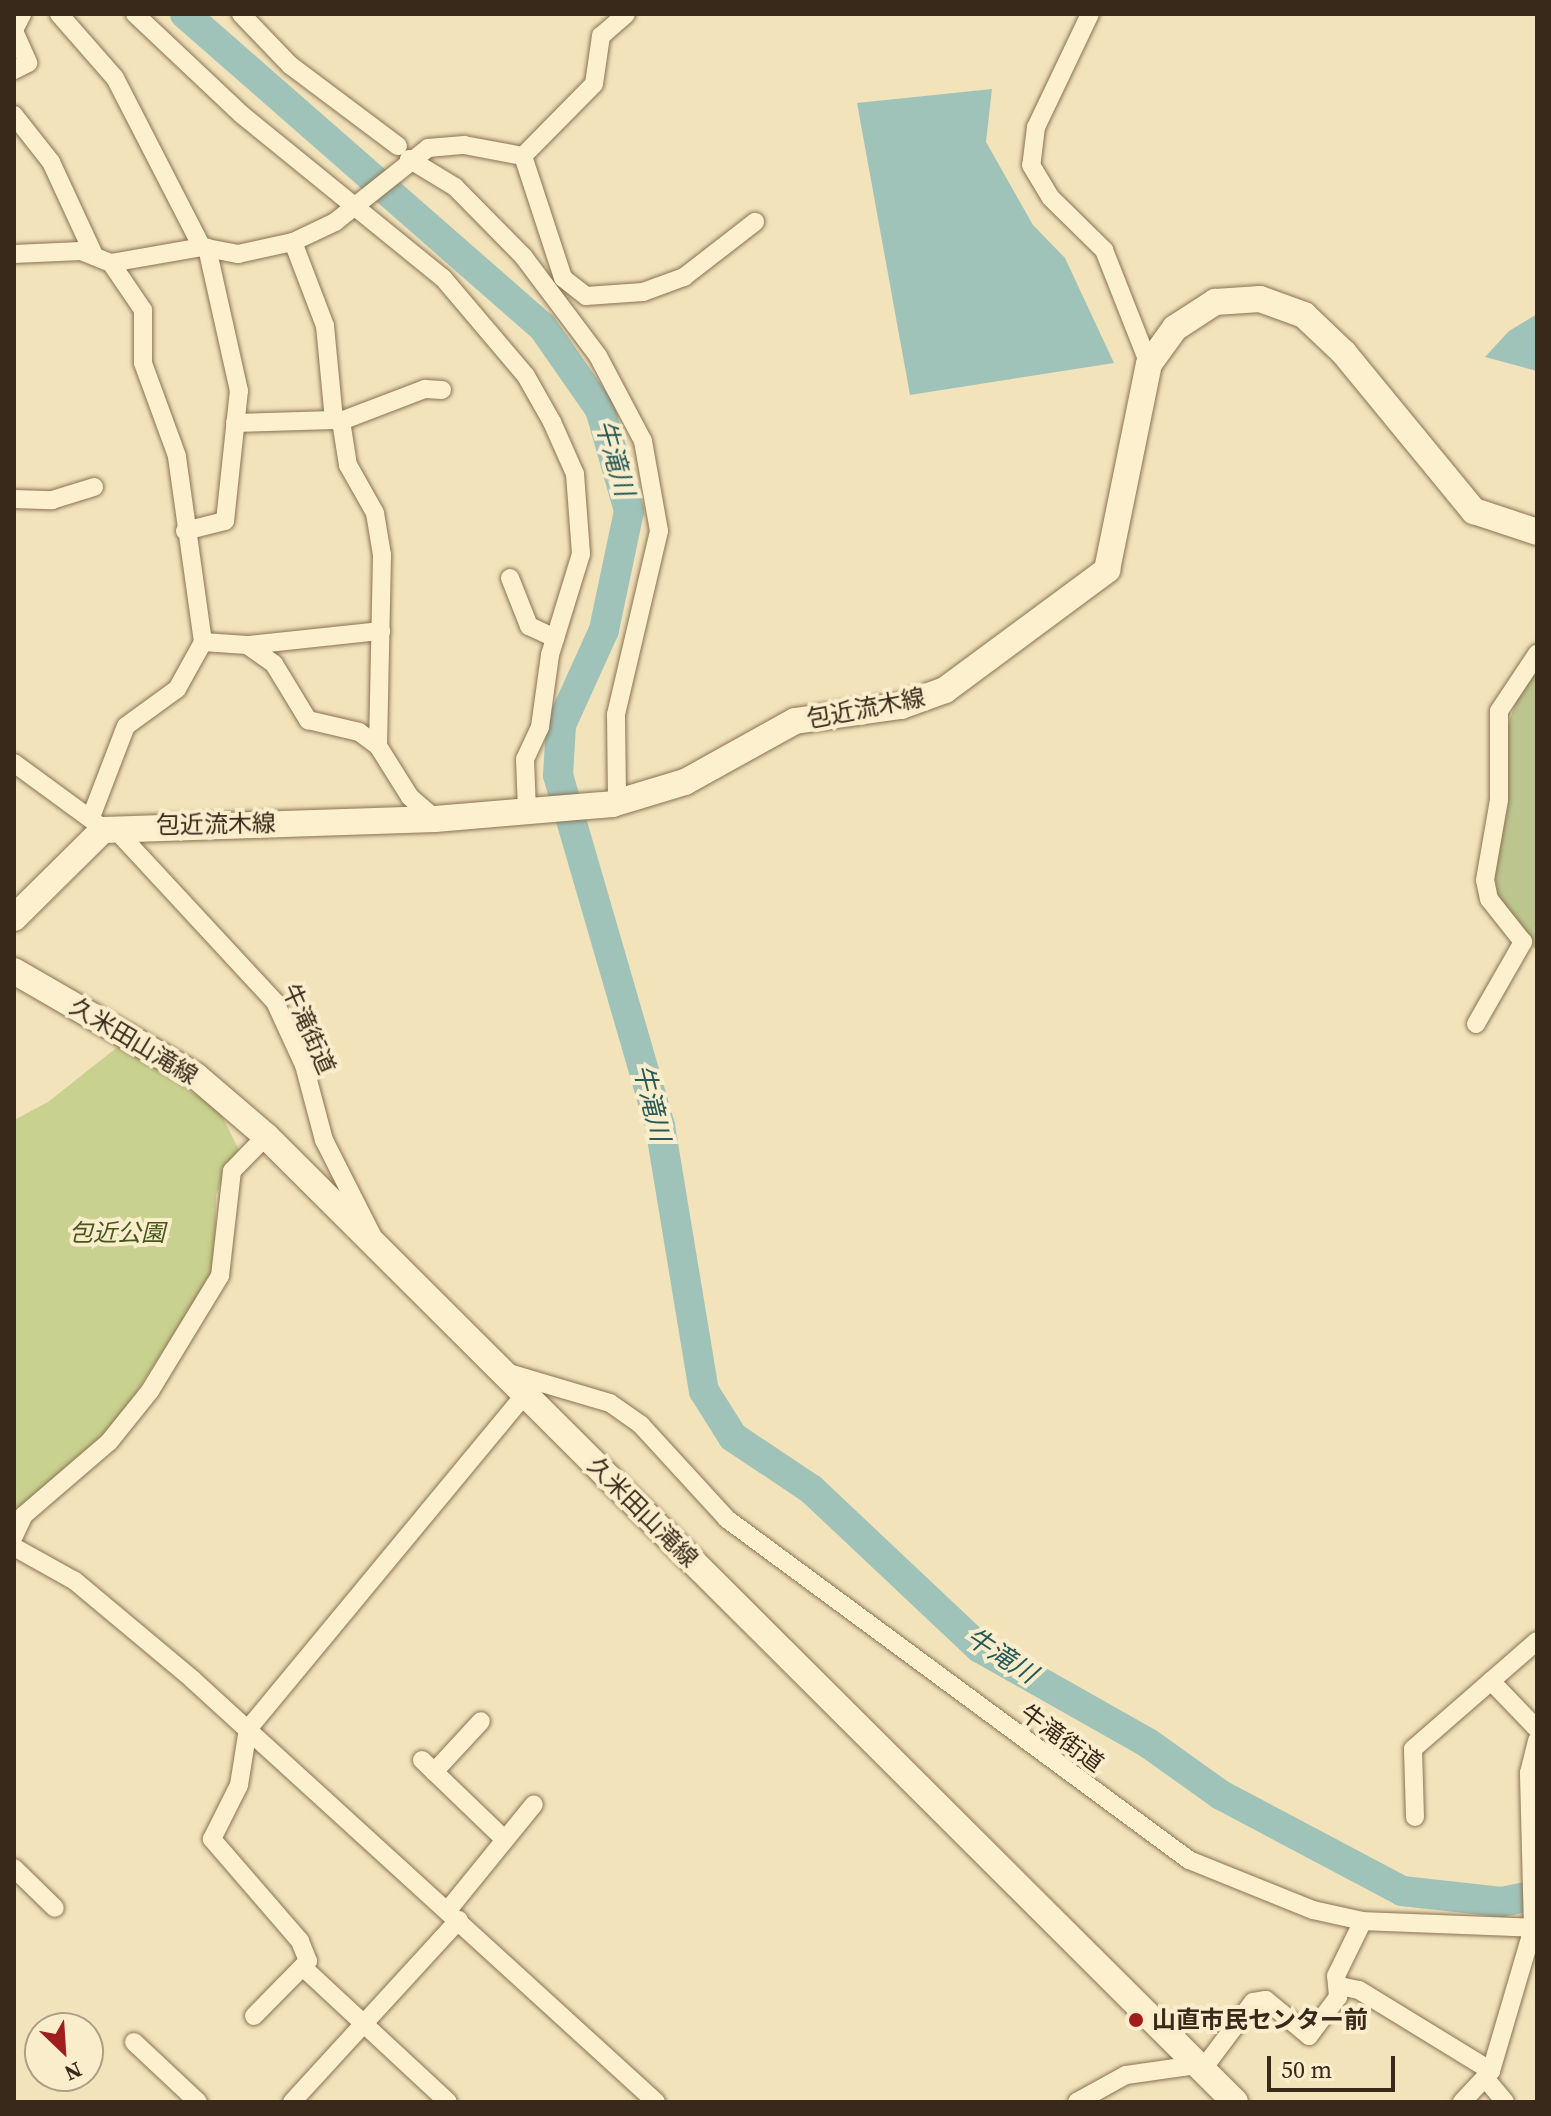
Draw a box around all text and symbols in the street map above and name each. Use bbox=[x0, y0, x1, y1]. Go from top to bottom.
water label: 牛滝川 bbox=[588, 416, 640, 500]
street label: 包近流木線 bbox=[804, 682, 928, 734]
street label: 包近流木線 bbox=[156, 809, 276, 839]
street label: 牛滝街道 bbox=[276, 979, 342, 1079]
street label: 久米田山滝線 bbox=[65, 992, 203, 1090]
water label: 牛滝川 bbox=[626, 1061, 676, 1145]
park label: 包近公園 bbox=[69, 1219, 165, 1247]
street label: 久米田山滝線 bbox=[582, 1451, 704, 1573]
water label: 牛滝川 bbox=[960, 1622, 1042, 1690]
street label: 牛滝街道 bbox=[1015, 1698, 1109, 1778]
place label: 山直市民センター前 bbox=[1152, 2006, 1368, 2034]
marker: 山直市民センター前 bbox=[1127, 2011, 1145, 2029]
north arrow bbox=[24, 2012, 104, 2092]
scale bar bbox=[1271, 2040, 1399, 2090]
text: 50 m bbox=[1281, 2053, 1332, 2086]
text: N bbox=[60, 2055, 87, 2089]

